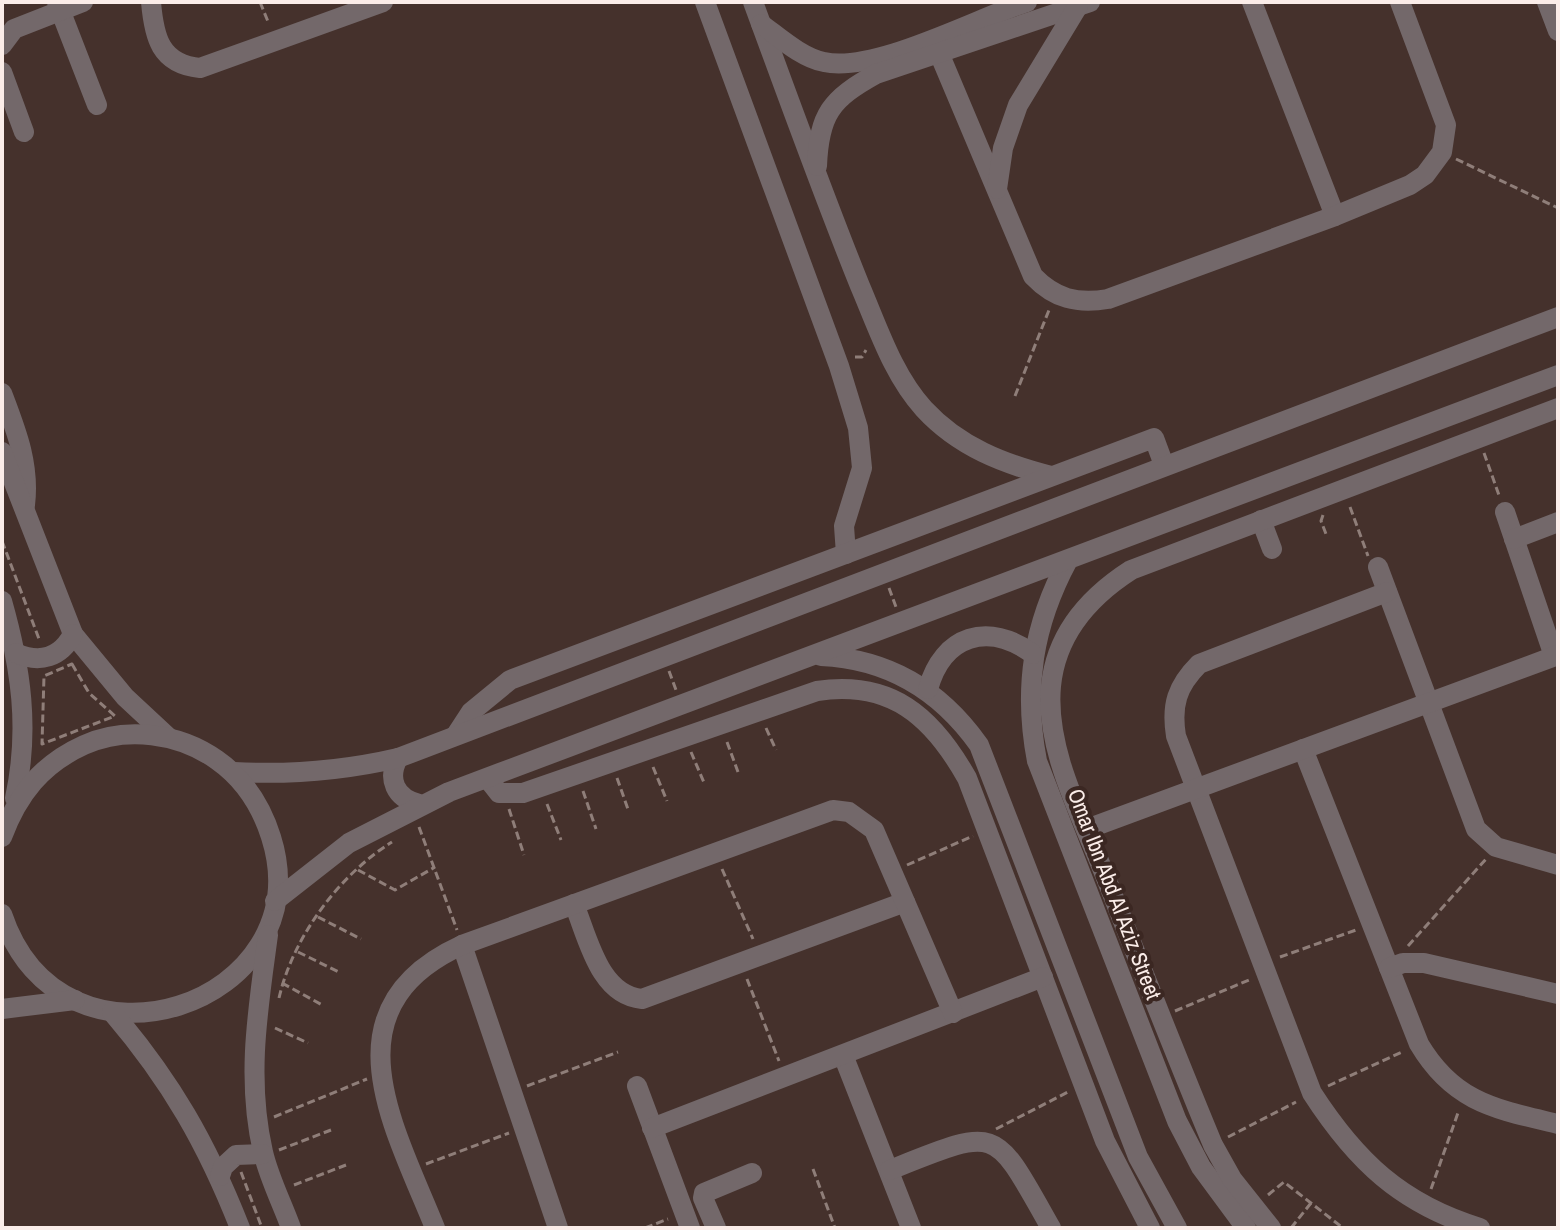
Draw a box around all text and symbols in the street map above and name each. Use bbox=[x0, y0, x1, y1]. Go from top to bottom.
street label: Omar Ibn Abd Al Aziz Street bbox=[1061, 784, 1169, 1004]

